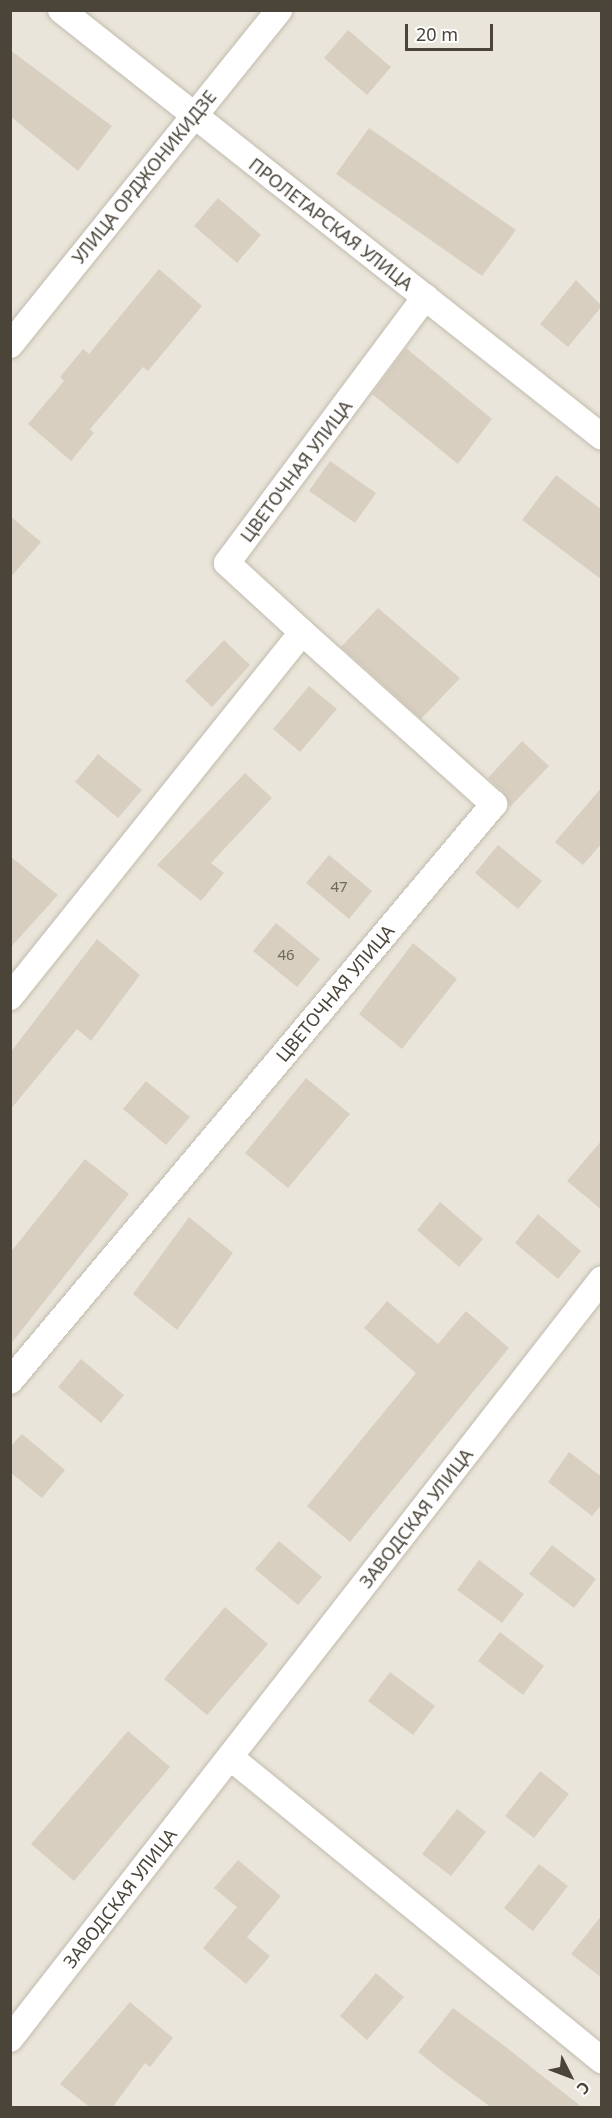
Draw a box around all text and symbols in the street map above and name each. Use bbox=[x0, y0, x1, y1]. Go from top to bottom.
scale bar bbox=[408, 12, 496, 50]
text: 20 m bbox=[416, 22, 458, 46]
street label: УЛИЦА ОРДЖОНИКИДЗЕ bbox=[67, 86, 221, 268]
street label: ПРОЛЕТАРСКАЯ УЛИЦА bbox=[245, 153, 417, 295]
street label: ЦВЕТОЧНАЯ УЛИЦА bbox=[236, 396, 356, 546]
house number: 47 bbox=[330, 878, 348, 896]
street label: ЦВЕТОЧНАЯ УЛИЦА bbox=[271, 920, 399, 1066]
house number: 46 bbox=[277, 946, 295, 964]
street label: ЗАВОДСКАЯ УЛИЦА bbox=[355, 1444, 477, 1592]
street label: ЗАВОДСКАЯ УЛИЦА bbox=[59, 1824, 181, 1972]
north arrow bbox=[540, 2046, 600, 2106]
text: С bbox=[572, 2077, 595, 2099]

